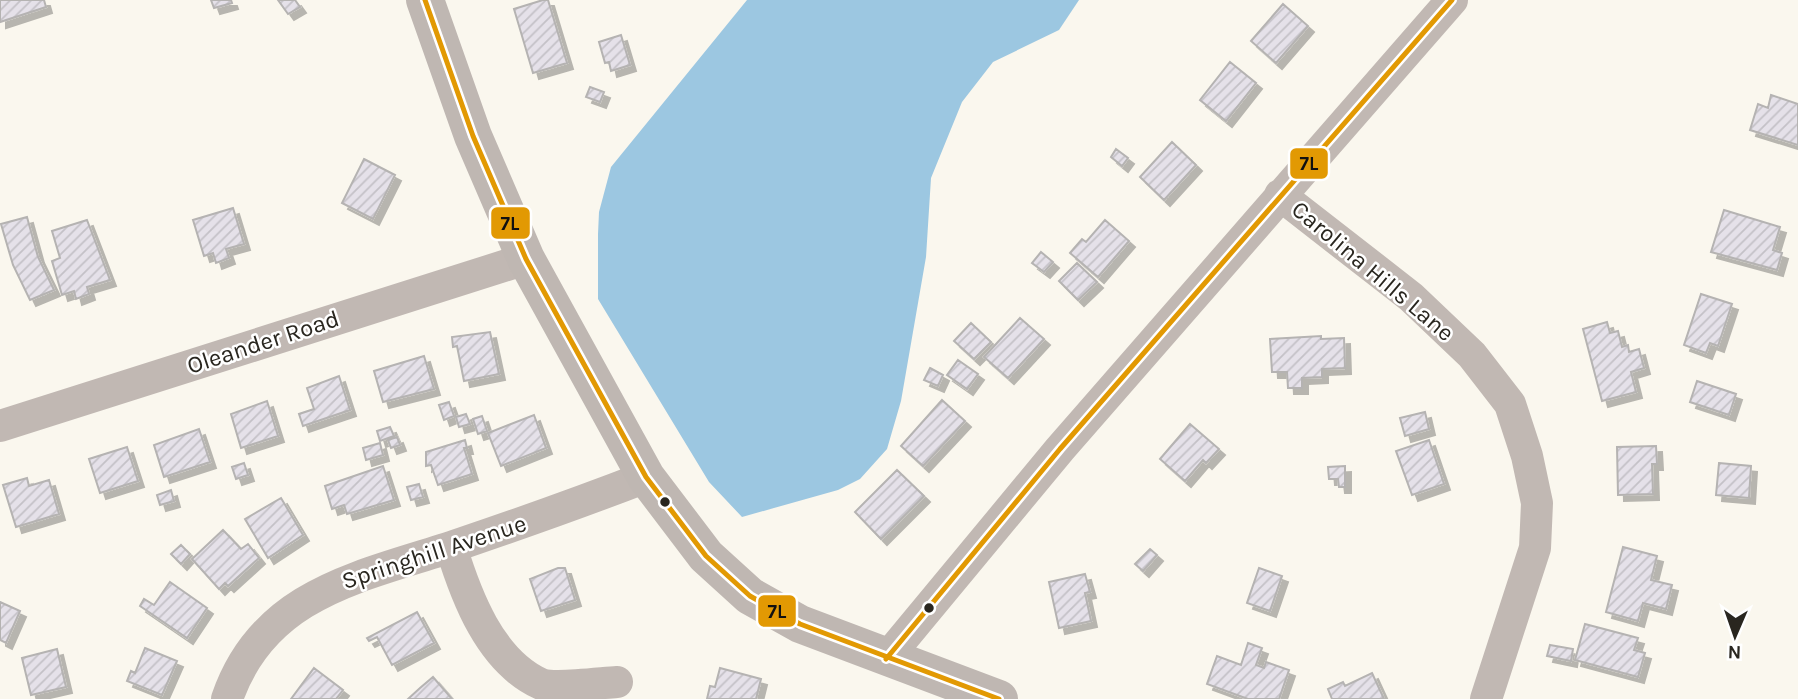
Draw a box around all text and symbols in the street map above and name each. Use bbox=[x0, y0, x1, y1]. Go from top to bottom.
line badge: 7L bbox=[1289, 147, 1329, 180]
text: 7L bbox=[1300, 153, 1319, 175]
street label: Carolina Hills Lane bbox=[1286, 195, 1460, 347]
line badge: 7L bbox=[490, 206, 531, 240]
text: 7L bbox=[501, 213, 520, 235]
street label: Oleander Road bbox=[183, 304, 343, 380]
unlabelled marker bbox=[658, 495, 672, 509]
street label: Springhill Avenue bbox=[338, 509, 530, 595]
line badge: 7L bbox=[757, 594, 797, 628]
text: 7L bbox=[768, 601, 787, 623]
unlabelled marker bbox=[922, 601, 936, 615]
north arrow bbox=[1700, 601, 1770, 671]
text: N bbox=[1727, 641, 1742, 663]

